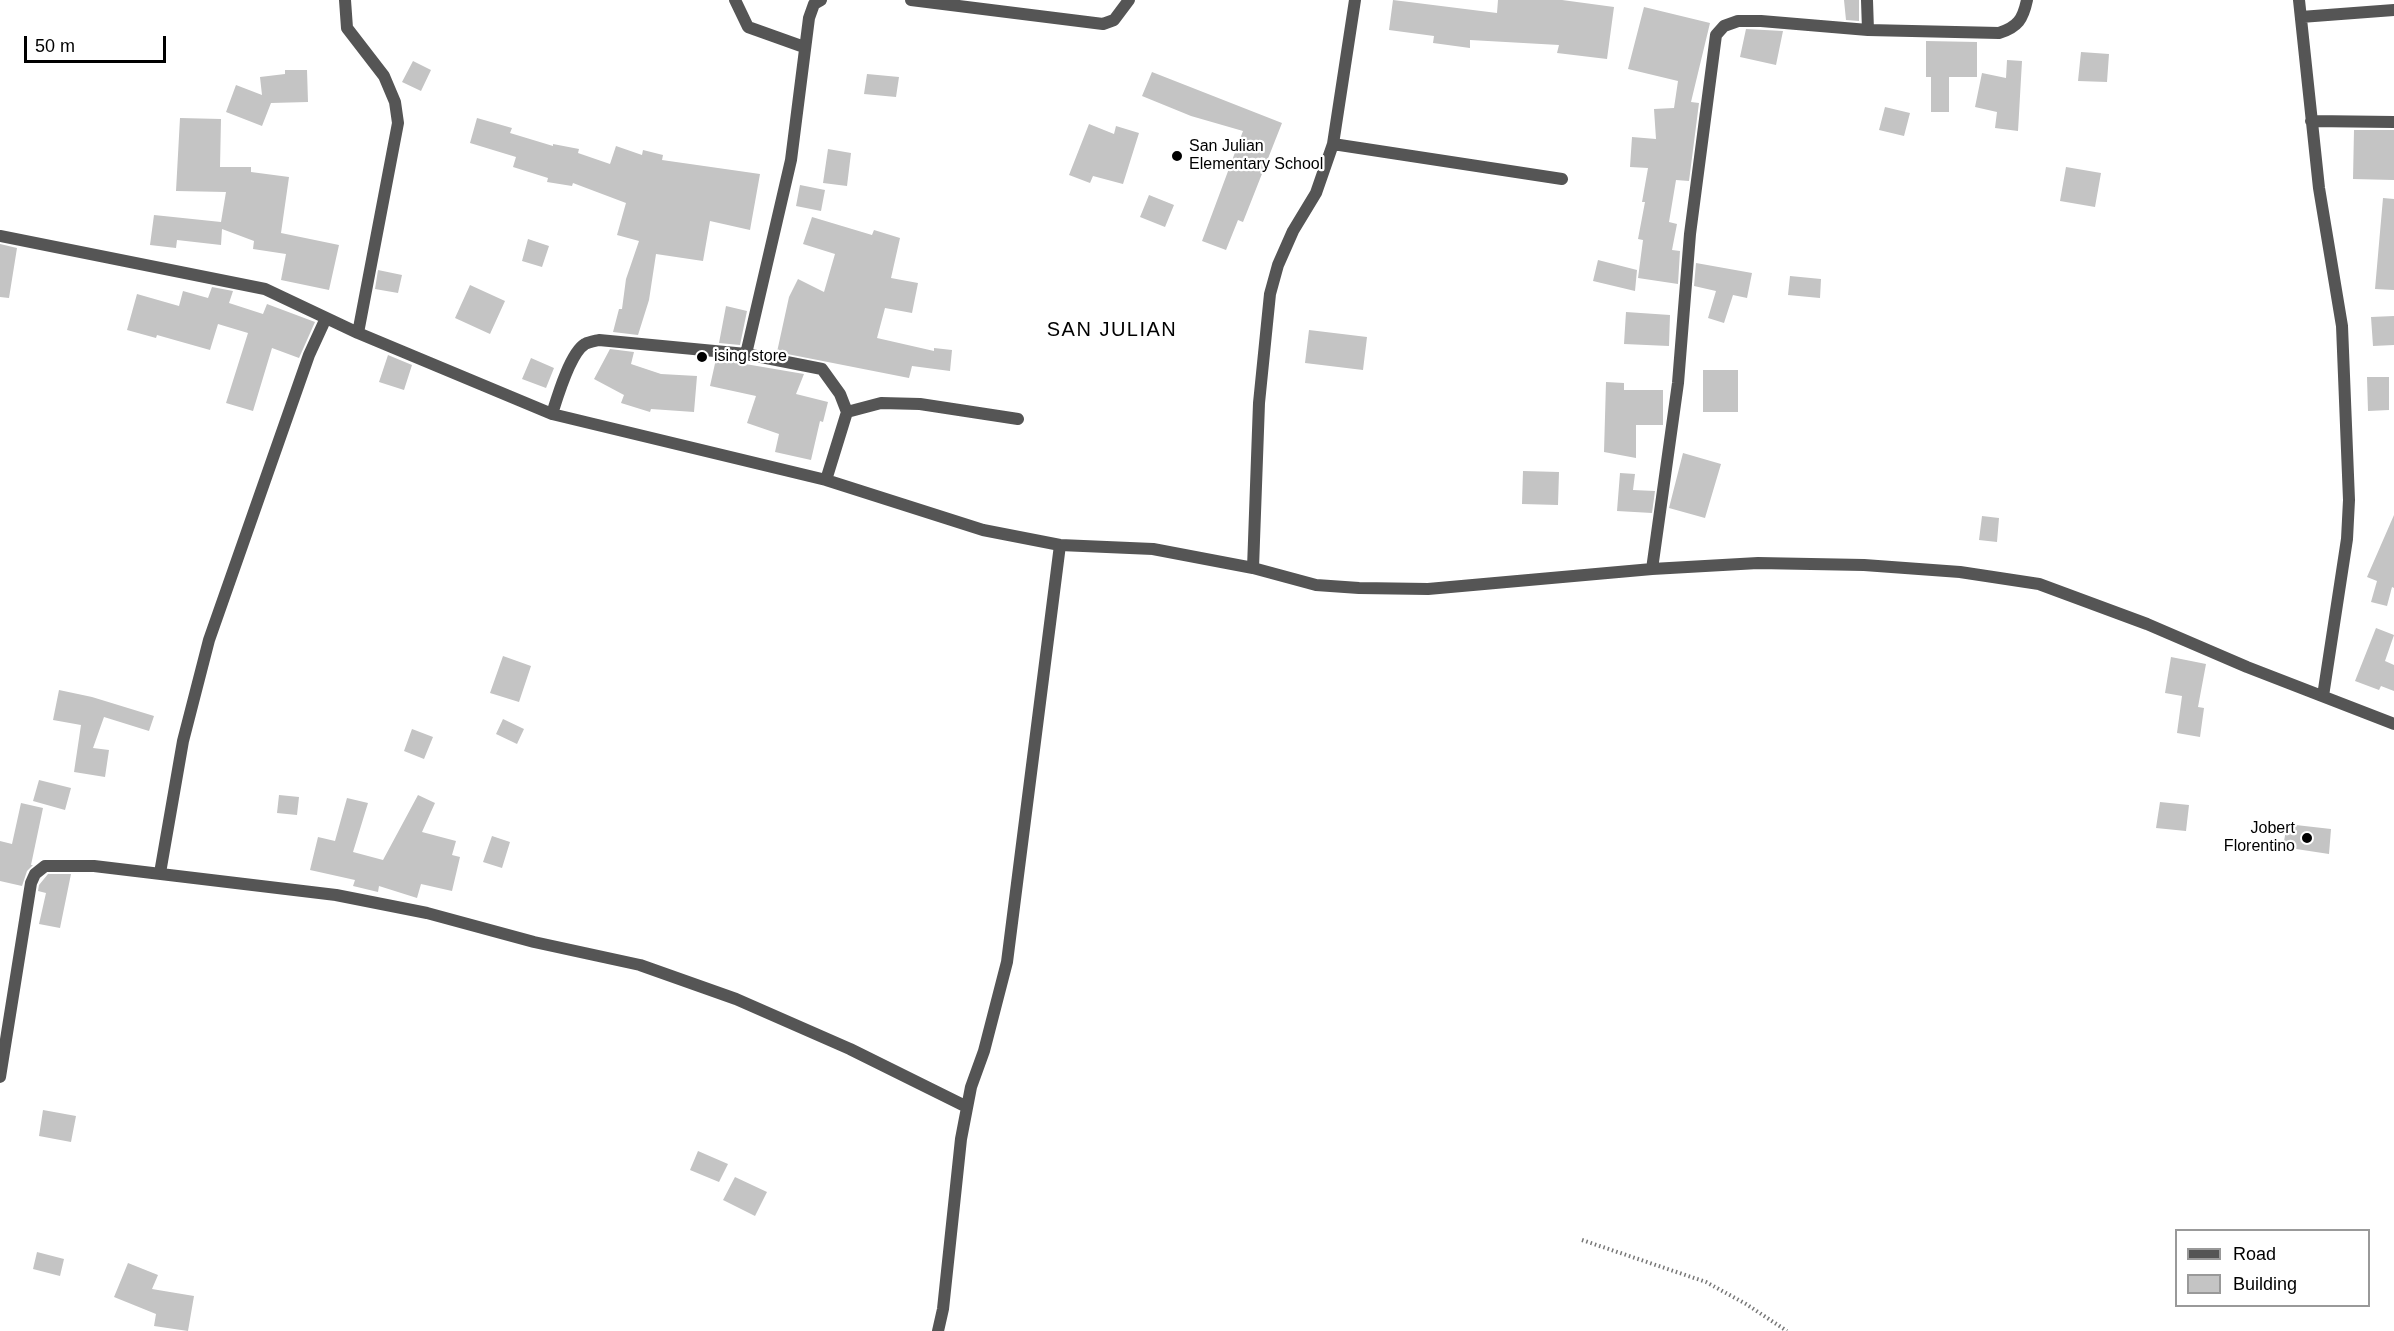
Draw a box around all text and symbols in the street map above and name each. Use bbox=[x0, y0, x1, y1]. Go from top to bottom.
scale bar bbox=[27, 24, 170, 62]
text: 50 m bbox=[35, 36, 75, 56]
place label: San Julian Elementary School bbox=[1189, 137, 1323, 175]
marker: San Julian Elementary School bbox=[1170, 149, 1184, 163]
district label: SAN JULIAN bbox=[1047, 318, 1177, 342]
place label: ising store bbox=[714, 347, 787, 367]
marker: ising store bbox=[695, 350, 709, 364]
place label: Jobert Florentino bbox=[2224, 819, 2295, 857]
marker: Jobert Florentino bbox=[2300, 831, 2314, 845]
legend bbox=[2175, 1229, 2370, 1307]
text: Road bbox=[2233, 1244, 2276, 1264]
text: Building bbox=[2233, 1274, 2297, 1294]

